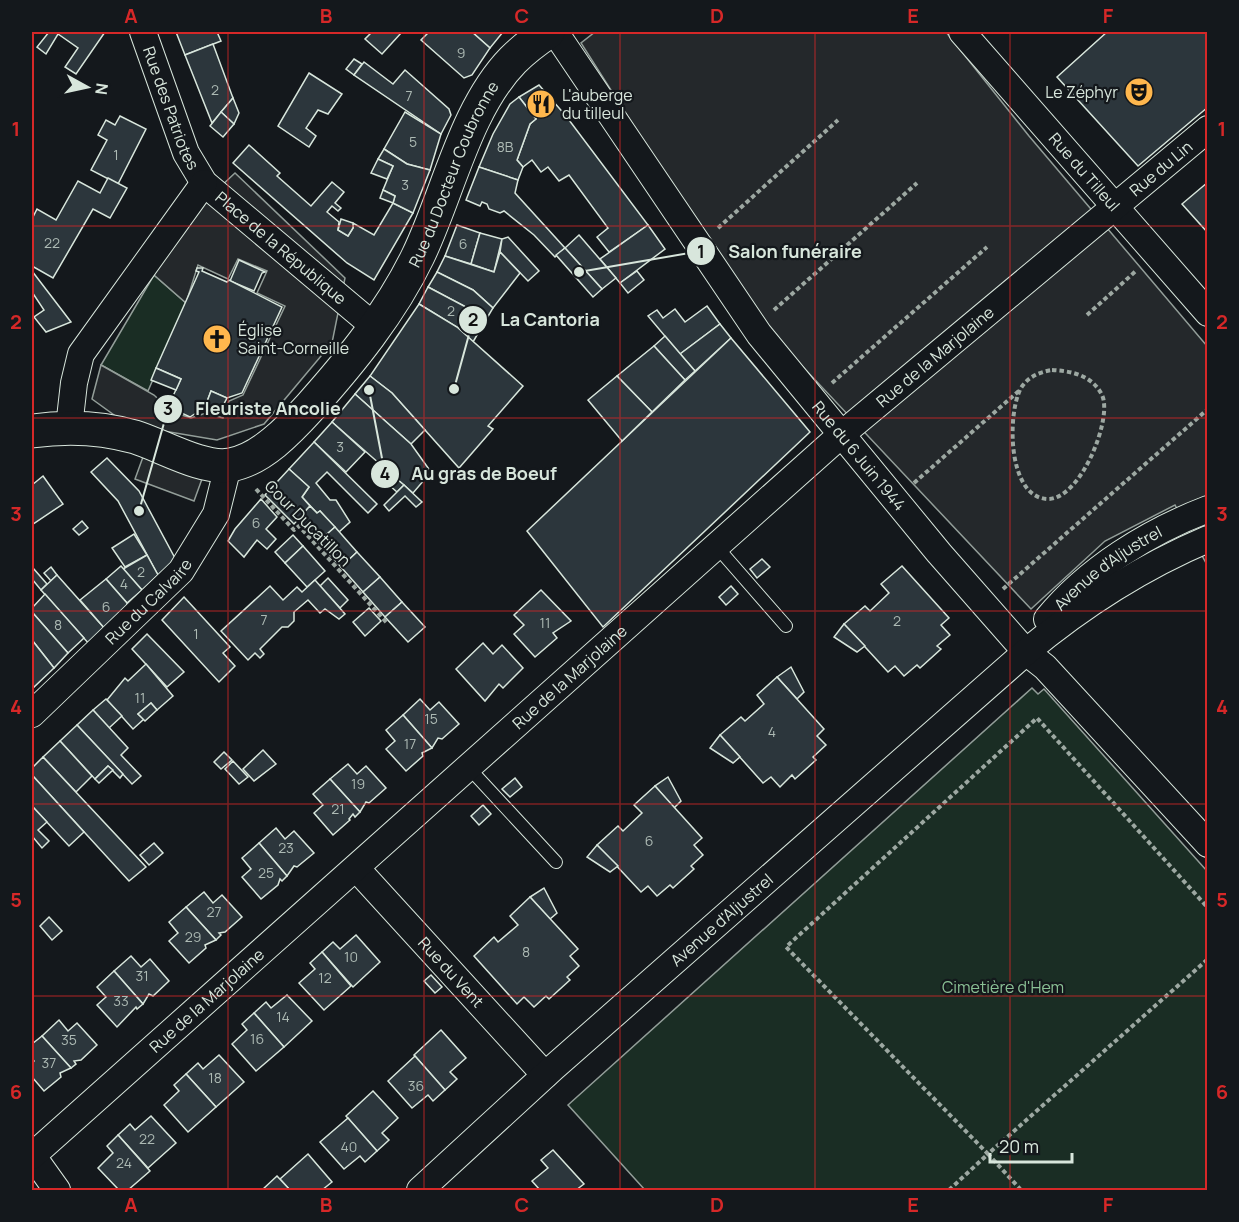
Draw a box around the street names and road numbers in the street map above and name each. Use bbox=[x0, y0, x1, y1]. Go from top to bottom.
street label: Rue des Patriotes bbox=[138, 43, 205, 174]
street label: Rue du Docteur Coubronne bbox=[403, 77, 504, 271]
street label: Rue du Tilleul bbox=[1044, 128, 1125, 216]
street label: Rue du Lin bbox=[1125, 136, 1197, 201]
street label: Place de la République bbox=[211, 186, 351, 309]
street label: Rue de la Marjolaine bbox=[871, 301, 998, 412]
street label: Rue du 6 Juin 1944 bbox=[807, 396, 911, 515]
street label: Cour Ducatillon bbox=[260, 475, 356, 571]
street label: Avenue d'Aljustrel bbox=[1049, 521, 1166, 615]
street label: Rue du Calvaire bbox=[100, 555, 197, 649]
street label: Rue de la Marjolaine bbox=[507, 620, 632, 734]
street label: Avenue d'Aljustrel bbox=[666, 869, 778, 971]
street label: Rue du Vent bbox=[413, 932, 489, 1012]
street label: Rue de la Marjolaine bbox=[145, 943, 269, 1057]

